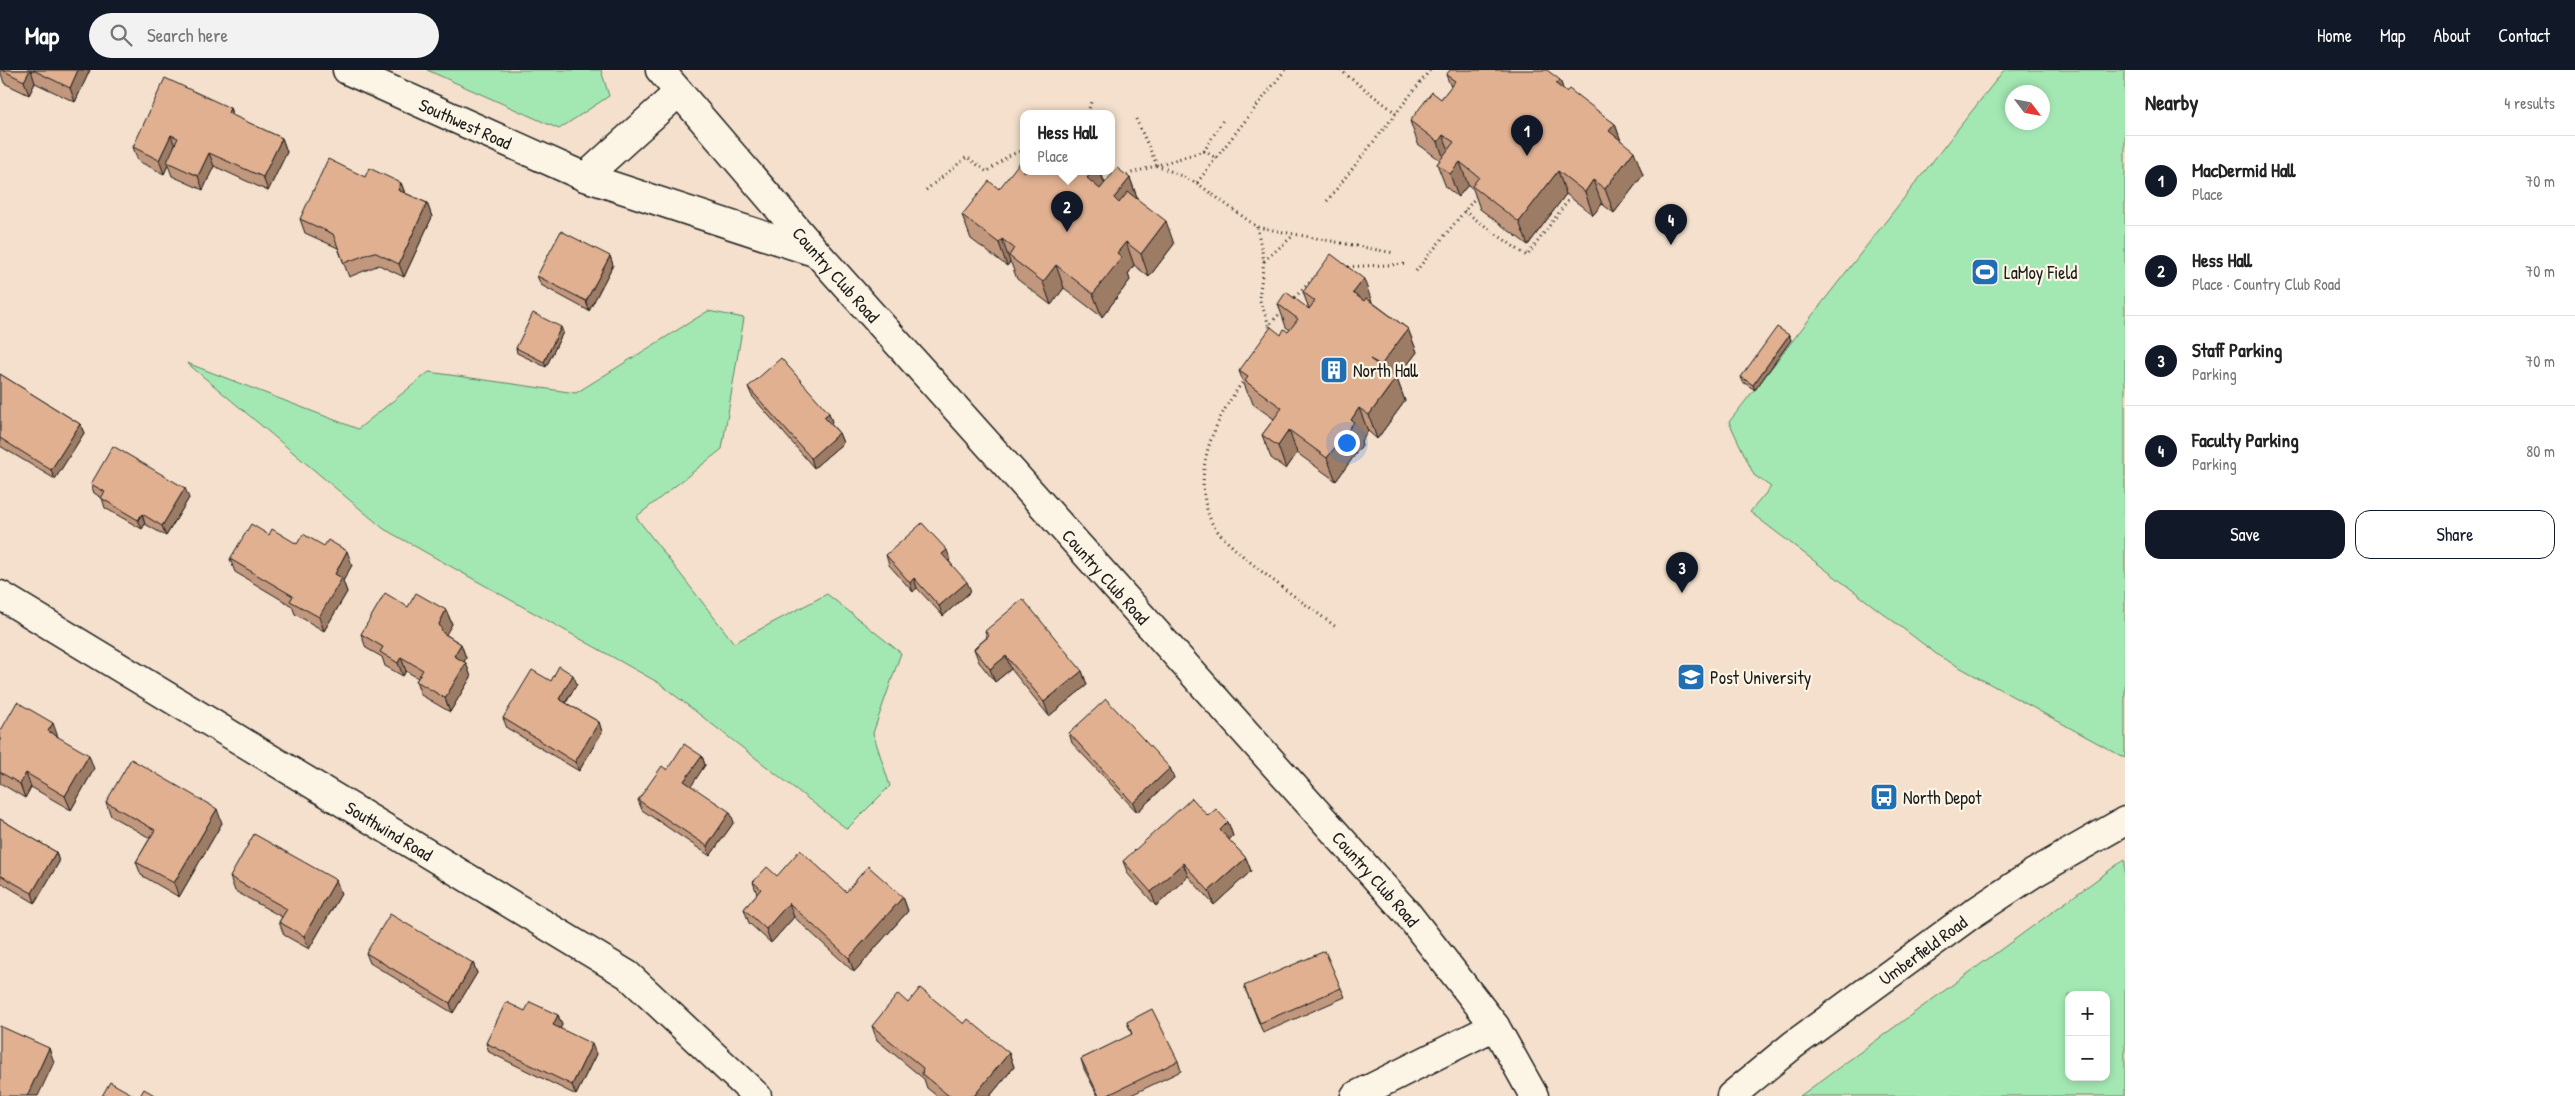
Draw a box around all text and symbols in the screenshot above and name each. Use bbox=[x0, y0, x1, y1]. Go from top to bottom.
search box bbox=[89, 13, 439, 58]
text: Map bbox=[25, 19, 59, 51]
icon: search bbox=[107, 21, 135, 49]
text: Search here bbox=[147, 22, 228, 48]
text: Home bbox=[2317, 23, 2352, 48]
text: Map bbox=[2380, 23, 2405, 48]
text: About bbox=[2433, 23, 2470, 48]
text: Contact bbox=[2498, 23, 2550, 48]
north arrow bbox=[2005, 85, 2050, 130]
text: Nearby bbox=[2145, 88, 2198, 117]
street label: Southwest Road bbox=[415, 92, 516, 155]
text: 4 results bbox=[2504, 92, 2555, 114]
popup bbox=[1020, 110, 1115, 175]
pin: 1 bbox=[1511, 115, 1543, 156]
text: Hess Hall bbox=[1038, 119, 1097, 145]
text: Place bbox=[1038, 145, 1068, 167]
text: MacDermid Hall bbox=[2192, 157, 2296, 183]
text: 1 bbox=[2158, 170, 2164, 192]
text: 70 m bbox=[2525, 170, 2555, 192]
text: Place bbox=[2192, 183, 2223, 205]
pin: 2 bbox=[1051, 191, 1083, 232]
pin: 4 bbox=[1655, 204, 1687, 245]
street label: Country Club Road bbox=[787, 221, 886, 328]
text: Hess Hall bbox=[2192, 247, 2252, 273]
sports icon: LaMoy Field bbox=[1970, 257, 2000, 287]
place label: LaMoy Field bbox=[2004, 260, 2077, 285]
text: 2 bbox=[2157, 260, 2165, 282]
text: 70 m bbox=[2525, 260, 2555, 282]
text: Place · Country Club Road bbox=[2192, 273, 2340, 295]
text: Staff Parking bbox=[2192, 337, 2282, 363]
text: 3 bbox=[2157, 350, 2165, 372]
text: 70 m bbox=[2525, 350, 2555, 372]
building icon: North Hall bbox=[1319, 355, 1349, 385]
place label: North Hall bbox=[1353, 358, 1418, 383]
text: Parking bbox=[2192, 363, 2237, 385]
text: Faculty Parking bbox=[2192, 427, 2299, 453]
your location bbox=[1334, 430, 1360, 456]
text: 4 bbox=[2158, 440, 2164, 462]
text: 80 m bbox=[2526, 440, 2555, 462]
text: Parking bbox=[2192, 453, 2237, 475]
button: Save bbox=[2145, 510, 2345, 559]
button: Share bbox=[2355, 510, 2555, 559]
street label: Country Club Road bbox=[1057, 523, 1156, 630]
pin: 3 bbox=[1666, 552, 1698, 593]
school or university icon: Post University bbox=[1676, 662, 1706, 692]
place label: Post University bbox=[1710, 665, 1812, 690]
bus stop icon: North Depot bbox=[1869, 782, 1899, 812]
place label: North Depot bbox=[1903, 785, 1982, 810]
street label: Southwind Road bbox=[341, 795, 438, 867]
street label: Country Club Road bbox=[1327, 825, 1425, 932]
street label: Umberfield Road bbox=[1874, 909, 1972, 991]
map controls bbox=[2065, 991, 2110, 1081]
button: + bbox=[2065, 991, 2110, 1036]
button: − bbox=[2065, 1036, 2110, 1081]

